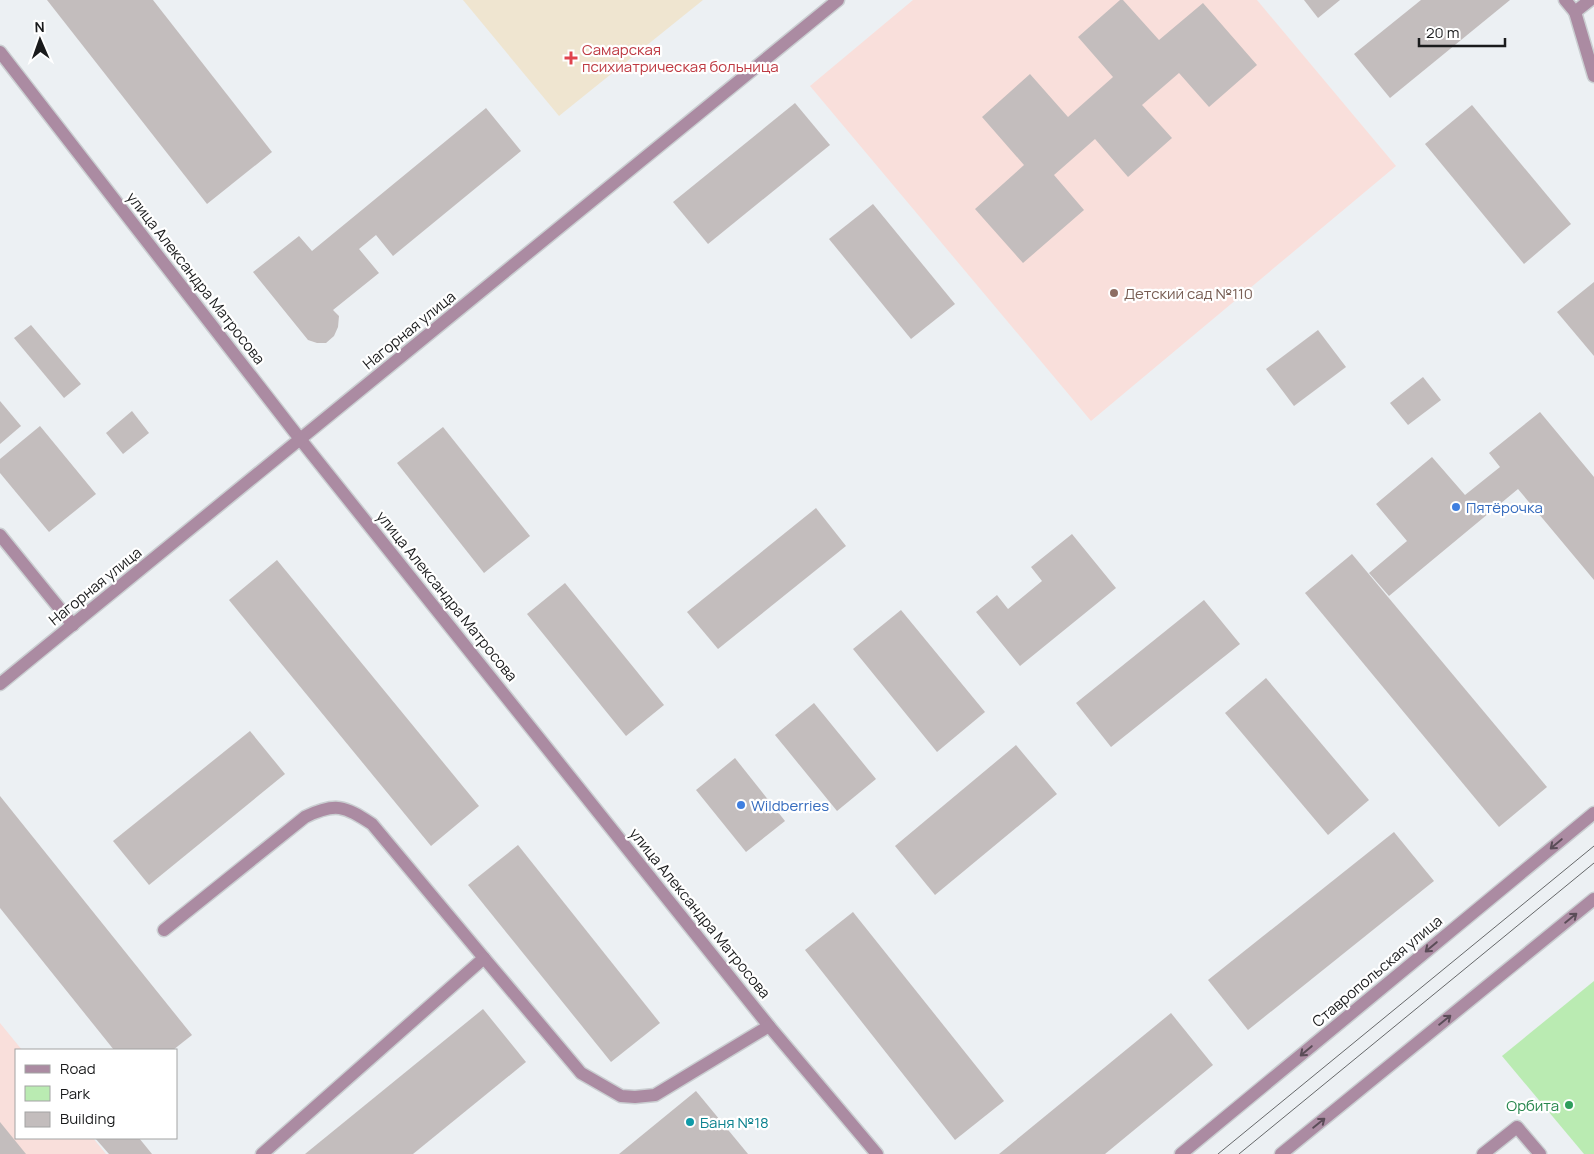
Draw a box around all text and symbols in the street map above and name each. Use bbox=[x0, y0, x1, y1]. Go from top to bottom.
north arrow bbox=[15, 15, 65, 65]
scale bar bbox=[1419, 15, 1505, 47]
text: N bbox=[34, 17, 45, 36]
text: 20 m bbox=[1426, 22, 1459, 43]
place label: Самарская психиатрическая больница bbox=[582, 39, 778, 77]
marker: Самарская психиатрическая больница bbox=[564, 51, 578, 65]
street label: улица Александра Матросова bbox=[122, 187, 270, 369]
place label: Детский сад №110 bbox=[1124, 283, 1253, 304]
street label: Нагорная улица bbox=[358, 286, 460, 374]
marker: Детский сад №110 bbox=[1108, 287, 1120, 299]
place label: Пятёрочка bbox=[1466, 497, 1543, 518]
marker: Пятёрочка bbox=[1450, 501, 1462, 513]
street label: улица Александра Матросова bbox=[372, 506, 522, 686]
street label: Нагорная улица bbox=[44, 542, 146, 630]
place label: Wildberries bbox=[751, 795, 829, 816]
marker: Wildberries bbox=[735, 799, 747, 811]
street label: улица Александра Матросова bbox=[625, 823, 775, 1003]
one-way arrow bbox=[1550, 838, 1563, 849]
street label: Ставропольская улица bbox=[1307, 910, 1447, 1032]
one-way arrow bbox=[1564, 912, 1577, 923]
one-way arrow bbox=[1425, 942, 1438, 953]
one-way arrow bbox=[1438, 1015, 1451, 1026]
one-way arrow bbox=[1300, 1045, 1313, 1056]
legend bbox=[15, 1049, 178, 1139]
text: Road bbox=[60, 1058, 96, 1079]
text: Park bbox=[60, 1083, 90, 1104]
place label: Орбита bbox=[1506, 1095, 1559, 1116]
marker: Орбита bbox=[1563, 1099, 1575, 1111]
text: Building bbox=[60, 1108, 115, 1129]
place label: Баня №18 bbox=[700, 1112, 769, 1133]
marker: Баня №18 bbox=[684, 1116, 696, 1128]
one-way arrow bbox=[1312, 1118, 1325, 1129]

